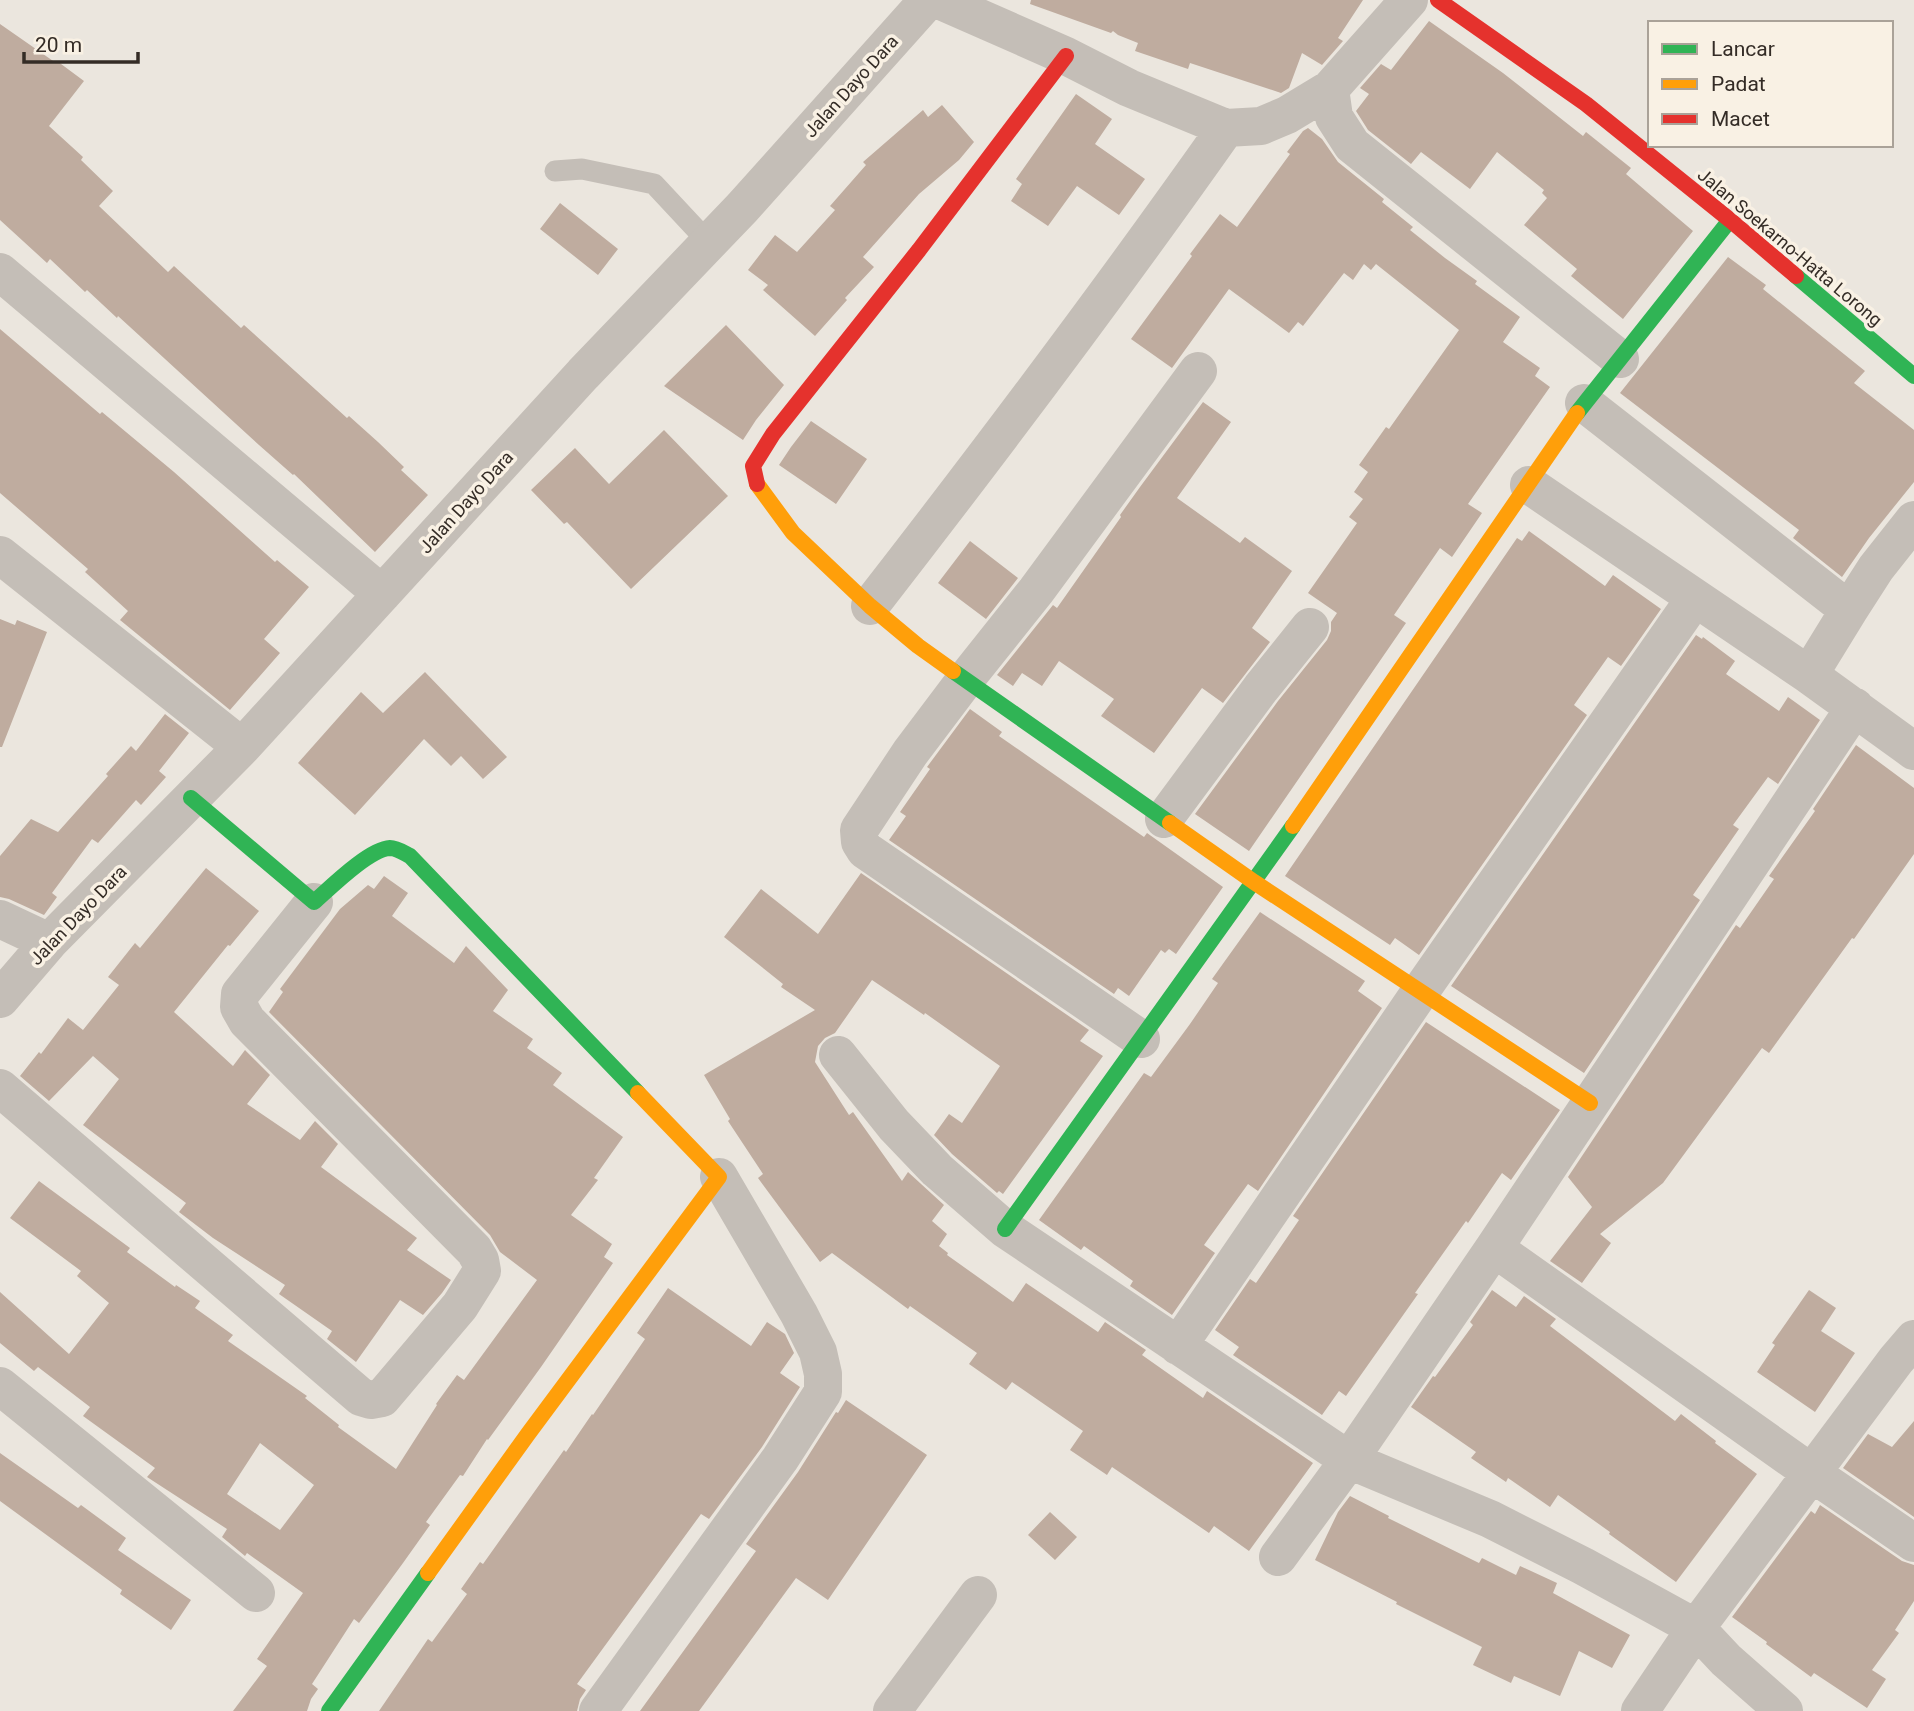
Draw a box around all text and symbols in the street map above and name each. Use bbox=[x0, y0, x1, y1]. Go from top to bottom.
scale bar bbox=[24, 21, 138, 65]
legend bbox=[1648, 21, 1893, 147]
street label: Jalan Dayo Dara bbox=[800, 31, 902, 141]
text: 20 m bbox=[35, 33, 82, 57]
text: Lancar bbox=[1711, 37, 1775, 61]
text: Padat bbox=[1711, 72, 1766, 96]
text: Macet bbox=[1711, 107, 1770, 131]
street label: Jalan Soekarno-Hatta Lorong bbox=[1694, 164, 1886, 330]
street label: Jalan Dayo Dara bbox=[415, 447, 517, 557]
street label: Jalan Dayo Dara bbox=[25, 861, 131, 969]

